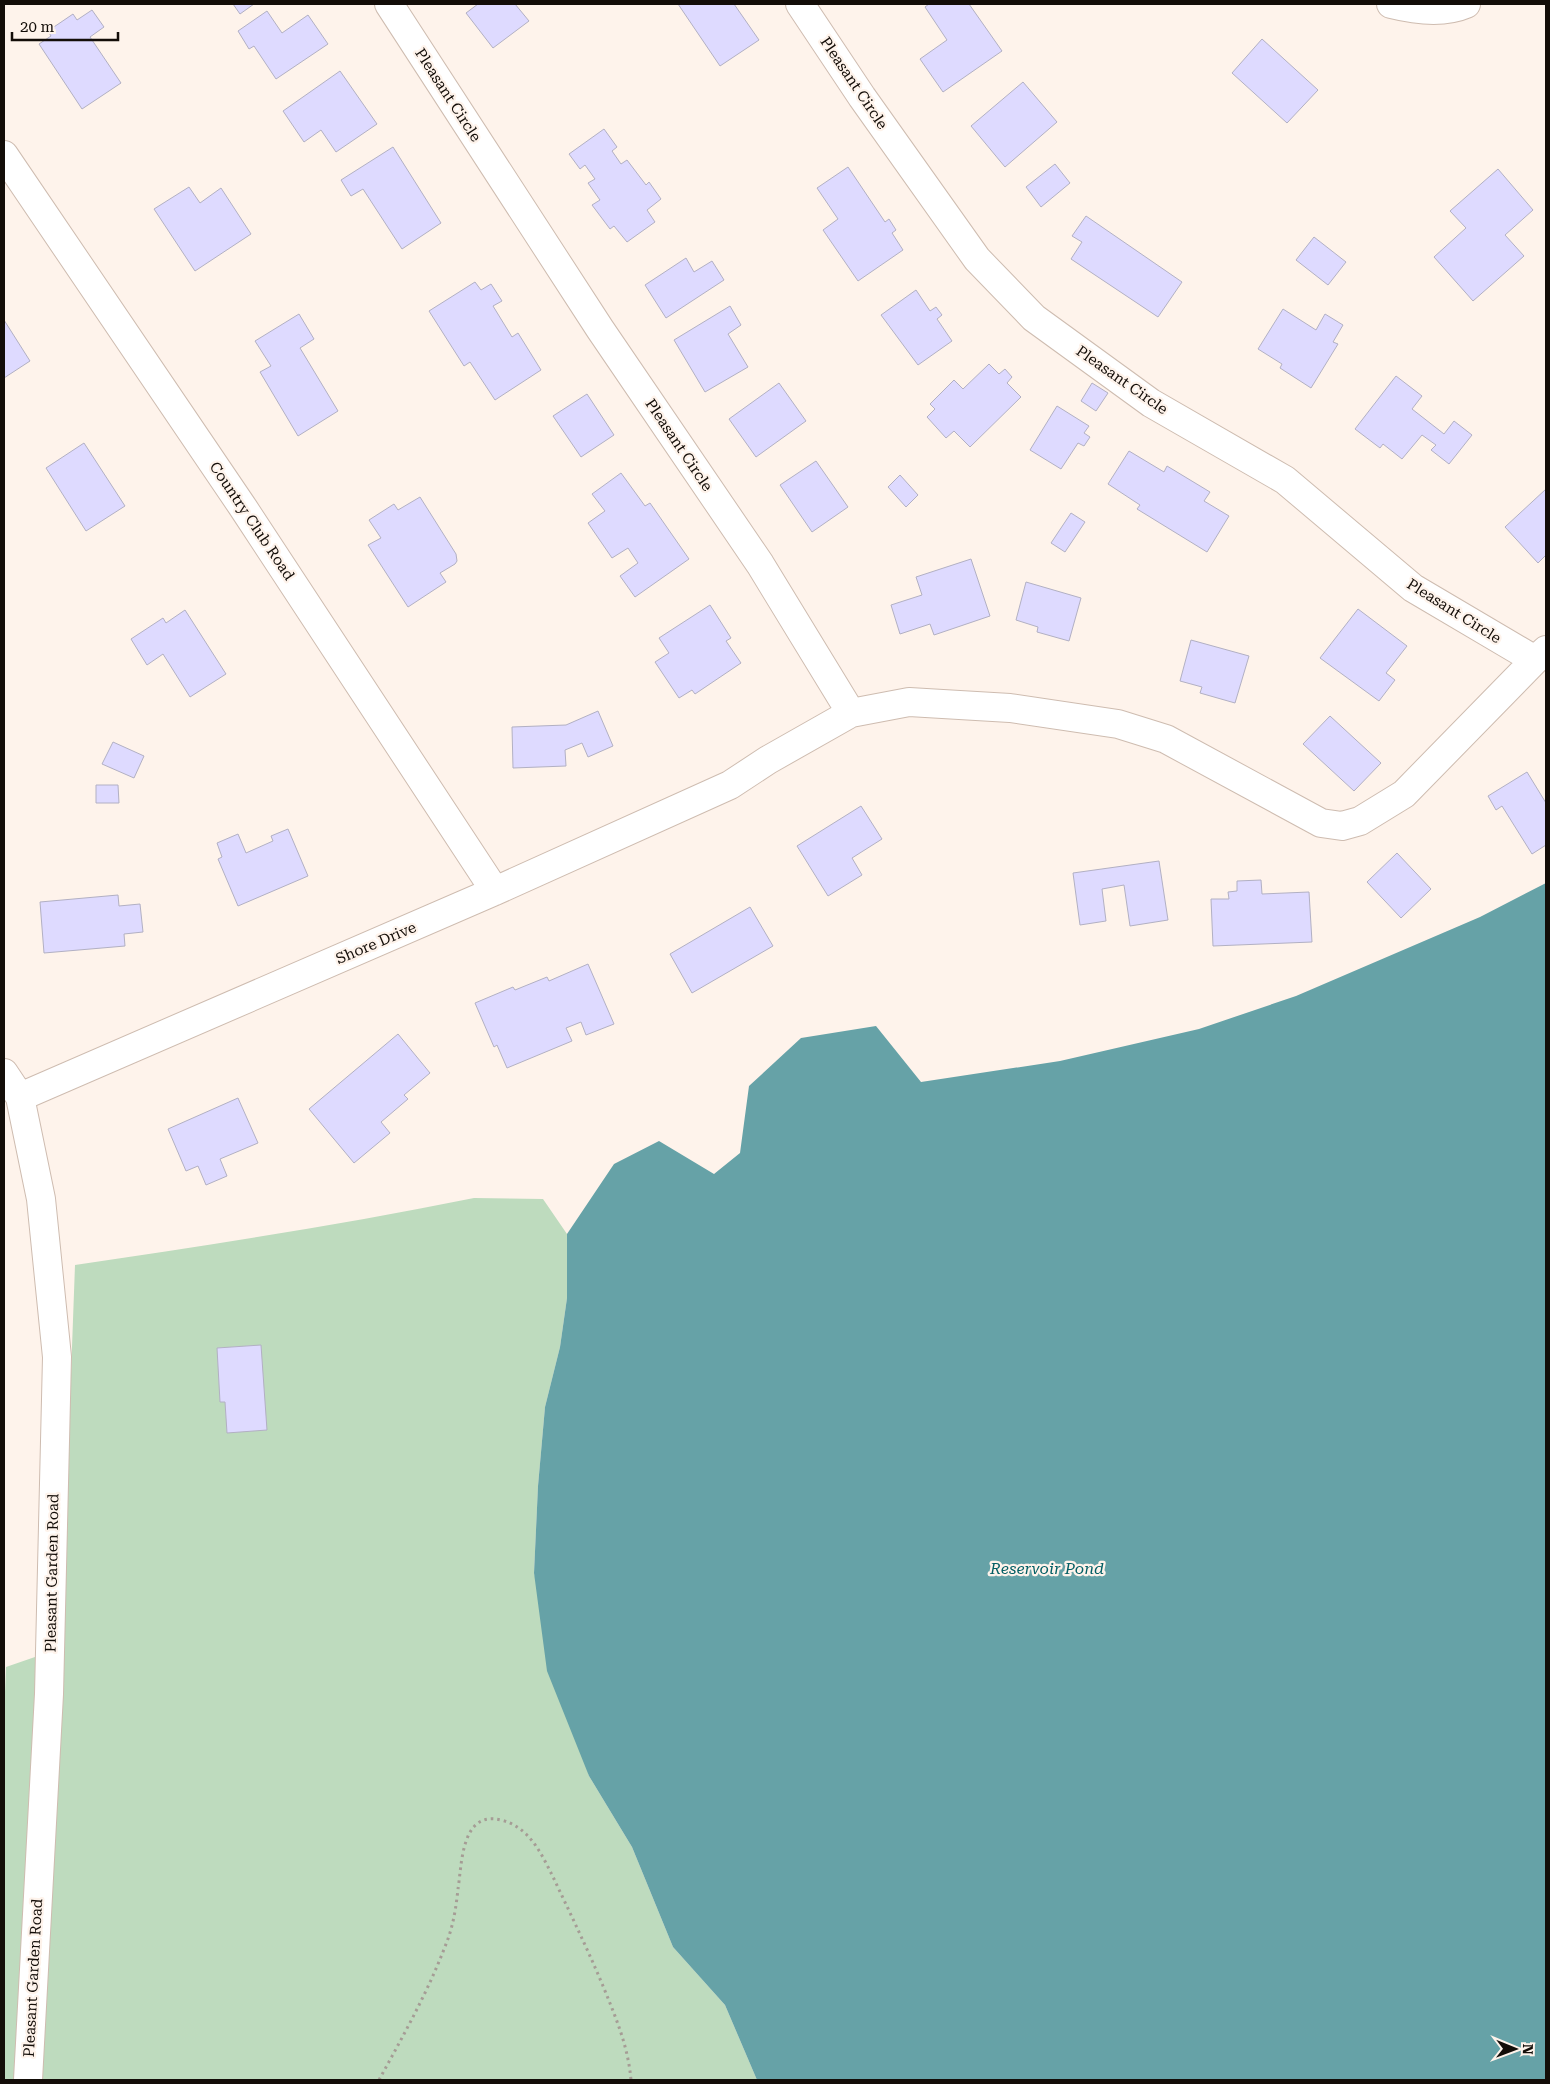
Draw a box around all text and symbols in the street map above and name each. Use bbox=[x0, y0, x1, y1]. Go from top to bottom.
scale bar bbox=[12, 10, 119, 42]
text: 20 m bbox=[20, 18, 55, 36]
street label: Pleasant Circle bbox=[816, 33, 892, 133]
street label: Pleasant Circle bbox=[411, 45, 485, 145]
street label: Pleasant Circle bbox=[1073, 342, 1171, 418]
street label: Pleasant Circle bbox=[641, 395, 717, 495]
street label: Country Club Road bbox=[206, 458, 299, 584]
street label: Pleasant Circle bbox=[1404, 575, 1504, 647]
street label: Shore Drive bbox=[333, 918, 419, 968]
street label: Pleasant Garden Road bbox=[42, 1493, 62, 1653]
water label: Reservoir Pond bbox=[989, 1559, 1104, 1578]
street label: Pleasant Garden Road bbox=[20, 1898, 46, 2058]
north arrow bbox=[1490, 2024, 1540, 2074]
text: N bbox=[1520, 2044, 1536, 2055]

